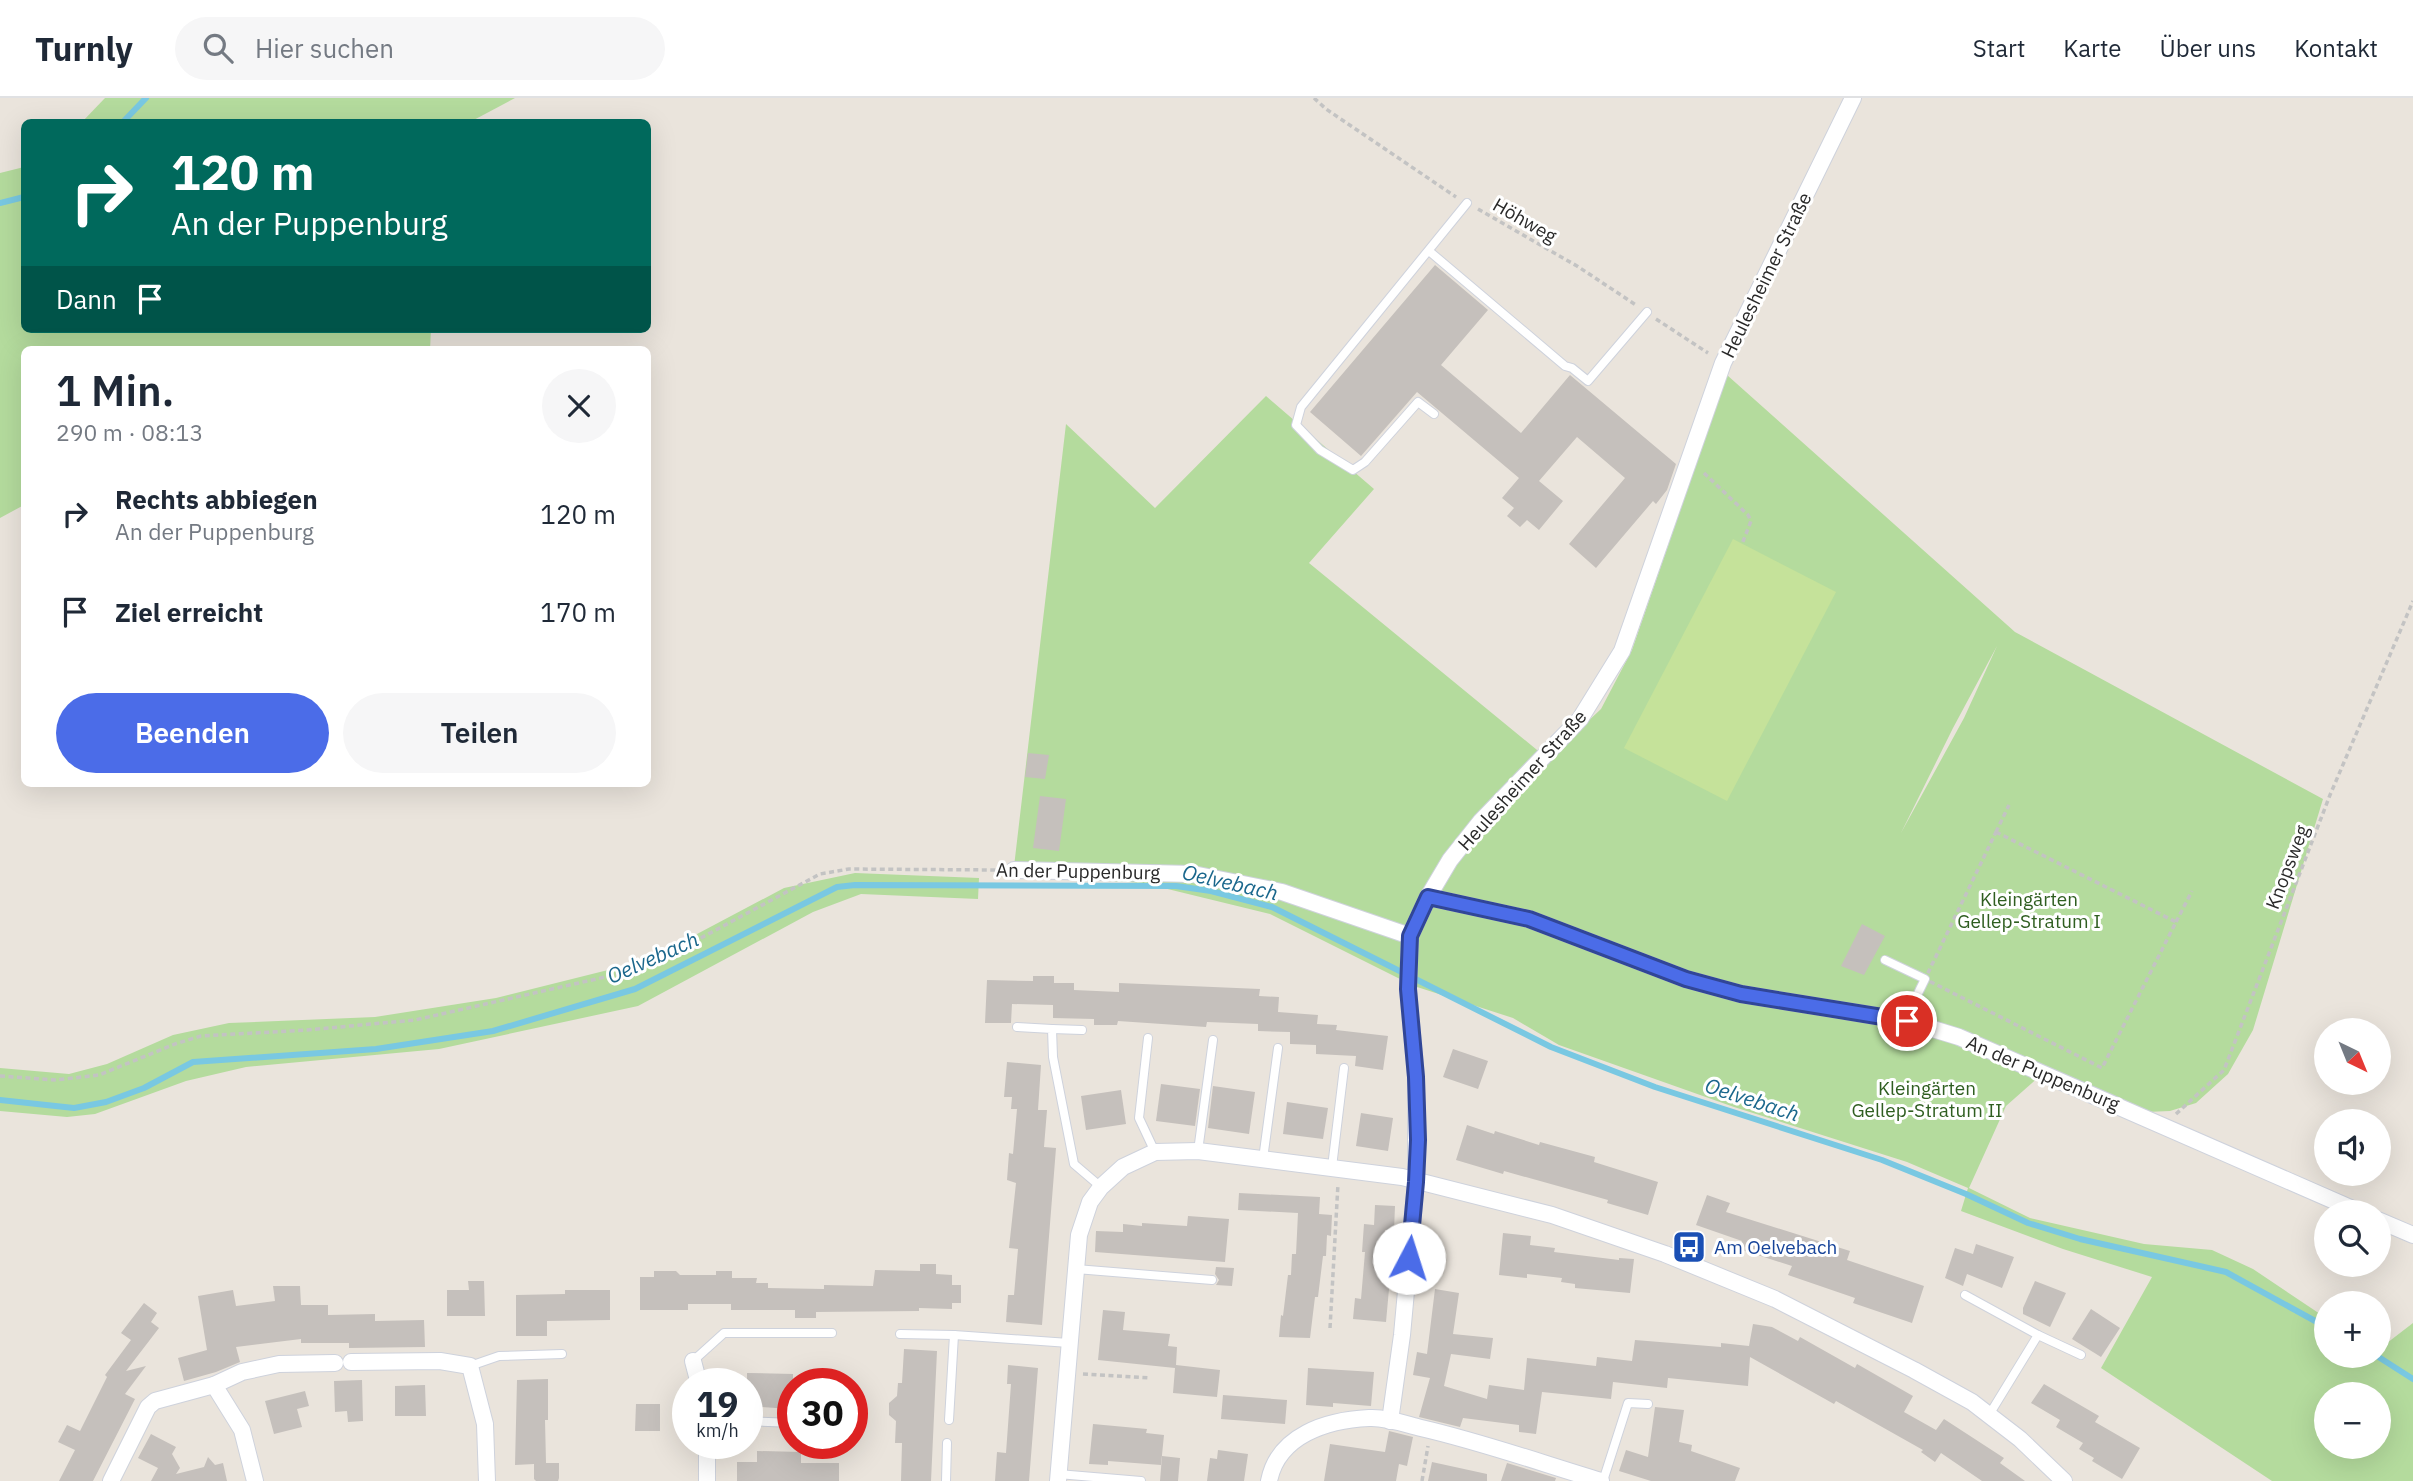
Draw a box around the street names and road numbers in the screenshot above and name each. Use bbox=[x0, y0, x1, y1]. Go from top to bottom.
street label: Heulesheimer Straße bbox=[1715, 188, 1817, 362]
street label: Höhweg bbox=[1489, 192, 1561, 248]
street label: Heulesheimer Straße bbox=[1452, 705, 1592, 855]
street label: Knopsweg bbox=[2260, 821, 2314, 913]
street label: An der Puppenburg bbox=[996, 858, 1160, 884]
street label: An der Puppenburg bbox=[1963, 1030, 2123, 1116]

